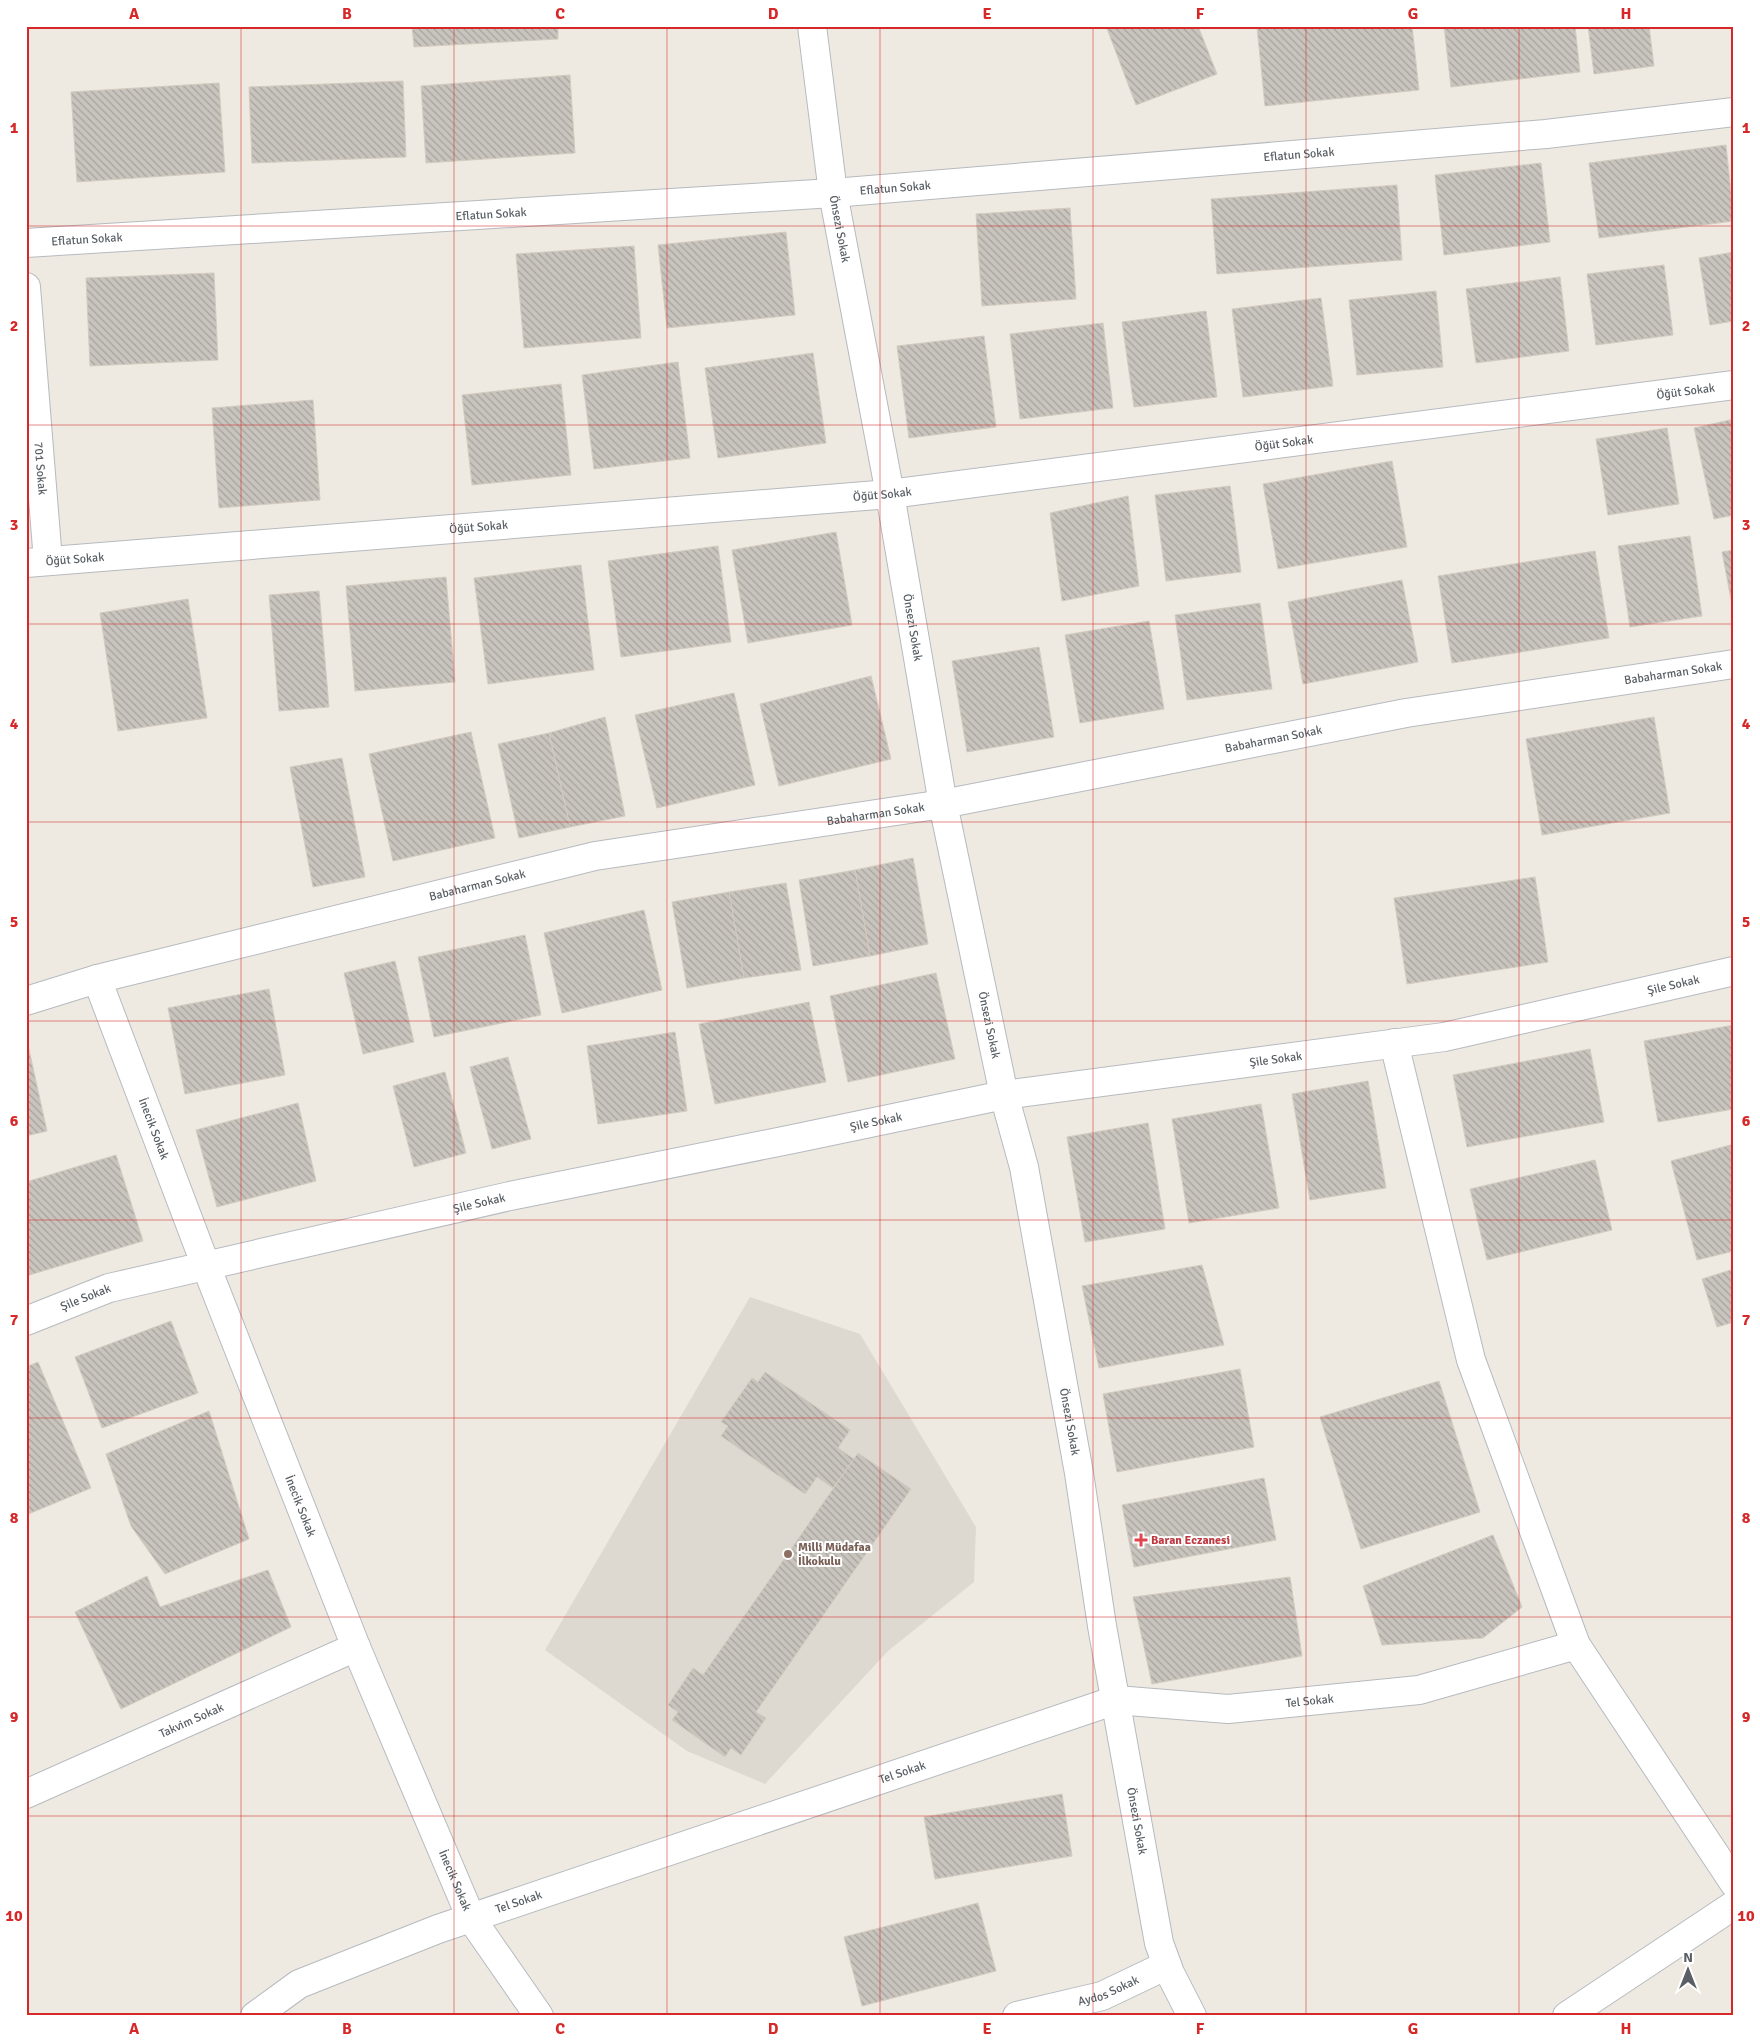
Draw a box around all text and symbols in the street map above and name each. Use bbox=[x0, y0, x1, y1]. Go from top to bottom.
text: A bbox=[129, 4, 140, 24]
text: B bbox=[342, 4, 352, 24]
text: C bbox=[555, 4, 565, 24]
text: D bbox=[768, 4, 779, 24]
text: E bbox=[982, 4, 992, 24]
text: F bbox=[1196, 4, 1205, 24]
text: G bbox=[1408, 4, 1418, 24]
text: H bbox=[1621, 4, 1631, 24]
text: 1 bbox=[10, 118, 19, 138]
text: 1 bbox=[1742, 118, 1751, 138]
street label: Eflatun Sokak bbox=[1263, 144, 1335, 165]
street label: Eflatun Sokak bbox=[859, 177, 931, 198]
street label: Önsezi Sokak bbox=[826, 194, 854, 264]
street label: Eflatun Sokak bbox=[455, 204, 527, 224]
street label: Eflatun Sokak bbox=[51, 230, 123, 249]
text: 2 bbox=[10, 316, 18, 336]
text: 2 bbox=[1742, 316, 1750, 336]
street label: Öğüt Sokak bbox=[1656, 380, 1716, 402]
street label: Öğüt Sokak bbox=[1254, 432, 1314, 454]
street label: 701 Sokak bbox=[31, 441, 50, 496]
street label: Öğüt Sokak bbox=[852, 484, 912, 504]
text: 3 bbox=[10, 515, 18, 535]
text: 3 bbox=[1742, 515, 1750, 535]
street label: Öğüt Sokak bbox=[449, 517, 508, 537]
street label: Öğüt Sokak bbox=[45, 549, 105, 569]
street label: Önsezi Sokak bbox=[900, 593, 926, 662]
street label: Babaharman Sokak bbox=[1623, 658, 1723, 688]
text: 4 bbox=[10, 714, 19, 734]
text: 4 bbox=[1742, 714, 1751, 734]
street label: Babaharman Sokak bbox=[1224, 722, 1323, 756]
street label: Babaharman Sokak bbox=[826, 799, 926, 829]
street label: Babaharman Sokak bbox=[427, 866, 527, 904]
text: 5 bbox=[10, 912, 18, 932]
text: 5 bbox=[1742, 912, 1750, 932]
street label: Şile Sokak bbox=[1646, 972, 1701, 998]
street label: Önsezi Sokak bbox=[975, 990, 1004, 1060]
street label: Şile Sokak bbox=[1248, 1048, 1303, 1070]
street label: İnecik Sokak bbox=[135, 1096, 172, 1162]
street label: Şile Sokak bbox=[848, 1109, 903, 1134]
text: 6 bbox=[10, 1111, 19, 1131]
text: 6 bbox=[1742, 1111, 1751, 1131]
street label: Şile Sokak bbox=[452, 1190, 507, 1216]
street label: Şile Sokak bbox=[58, 1281, 113, 1314]
text: 7 bbox=[10, 1310, 19, 1330]
text: 7 bbox=[1742, 1310, 1751, 1330]
street label: Önsezi Sokak bbox=[1056, 1387, 1083, 1457]
street label: İnecik Sokak bbox=[282, 1473, 319, 1539]
text: 8 bbox=[10, 1508, 19, 1528]
text: 8 bbox=[1742, 1508, 1751, 1528]
place label: Baran Eczanesi bbox=[1151, 1533, 1230, 1548]
marker: Baran Eczanesi bbox=[1135, 1534, 1147, 1546]
place label: Milli Müdafaa İlkokulu bbox=[798, 1540, 871, 1569]
marker: Milli Müdafaa İlkokulu bbox=[782, 1548, 794, 1560]
street label: Tel Sokak bbox=[1285, 1691, 1334, 1711]
street label: Takvim Sokak bbox=[157, 1699, 226, 1741]
text: 9 bbox=[10, 1707, 19, 1727]
text: 9 bbox=[1742, 1707, 1751, 1727]
street label: Tel Sokak bbox=[877, 1757, 928, 1787]
street label: Önsezi Sokak bbox=[1124, 1786, 1150, 1856]
street label: İnecik Sokak bbox=[435, 1848, 475, 1913]
street label: Tel Sokak bbox=[493, 1887, 544, 1917]
text: 10 bbox=[5, 1906, 23, 1926]
text: 10 bbox=[1737, 1906, 1755, 1926]
north arrow bbox=[1662, 1944, 1712, 1994]
text: N bbox=[1683, 1949, 1693, 1966]
street label: Aydos Sokak bbox=[1076, 1972, 1141, 2009]
text: A bbox=[129, 2019, 140, 2039]
text: B bbox=[342, 2019, 352, 2039]
text: C bbox=[555, 2019, 565, 2039]
text: D bbox=[768, 2019, 779, 2039]
text: E bbox=[982, 2019, 992, 2039]
text: F bbox=[1196, 2019, 1205, 2039]
text: G bbox=[1408, 2019, 1418, 2039]
text: H bbox=[1621, 2019, 1631, 2039]

